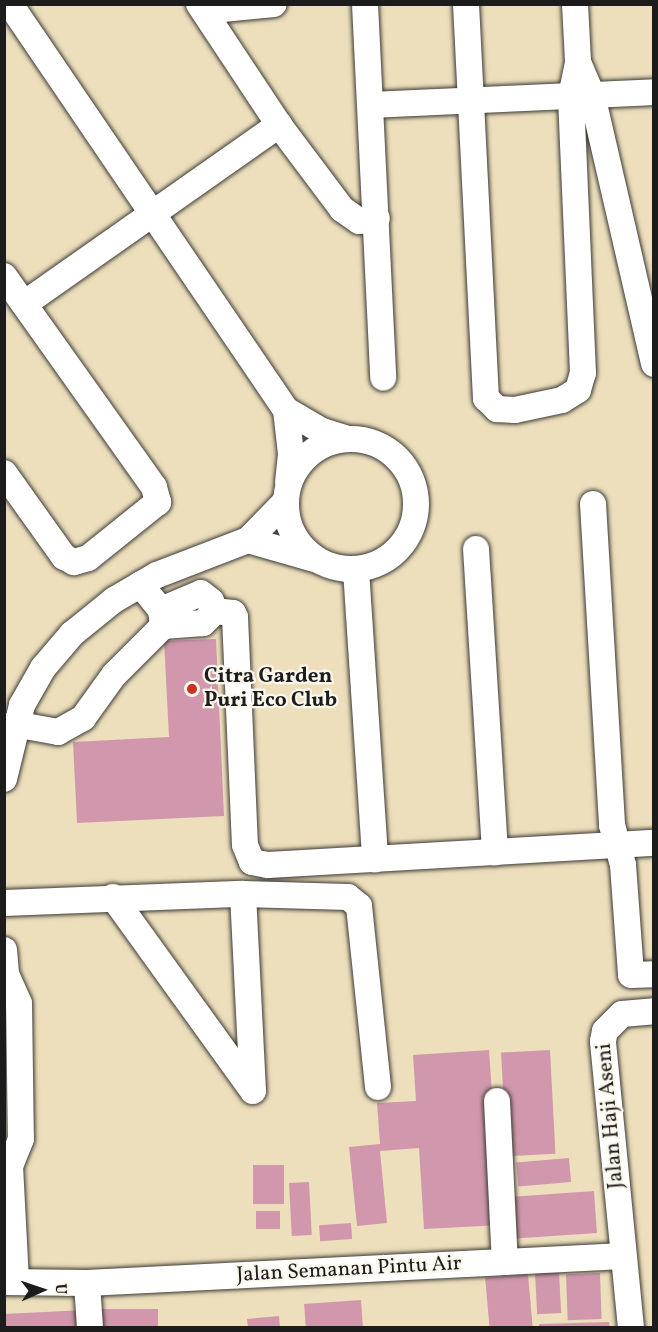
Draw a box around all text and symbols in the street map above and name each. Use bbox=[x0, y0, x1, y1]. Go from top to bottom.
place label: Citra Garden Puri Eco Club bbox=[204, 664, 337, 714]
marker: Citra Garden Puri Eco Club bbox=[185, 682, 199, 696]
street label: Jalan Haji Aseni bbox=[592, 1042, 630, 1190]
street label: Jalan Semanan Pintu Air bbox=[236, 1252, 462, 1288]
north arrow bbox=[12, 1260, 72, 1320]
text: U bbox=[49, 1283, 71, 1295]

